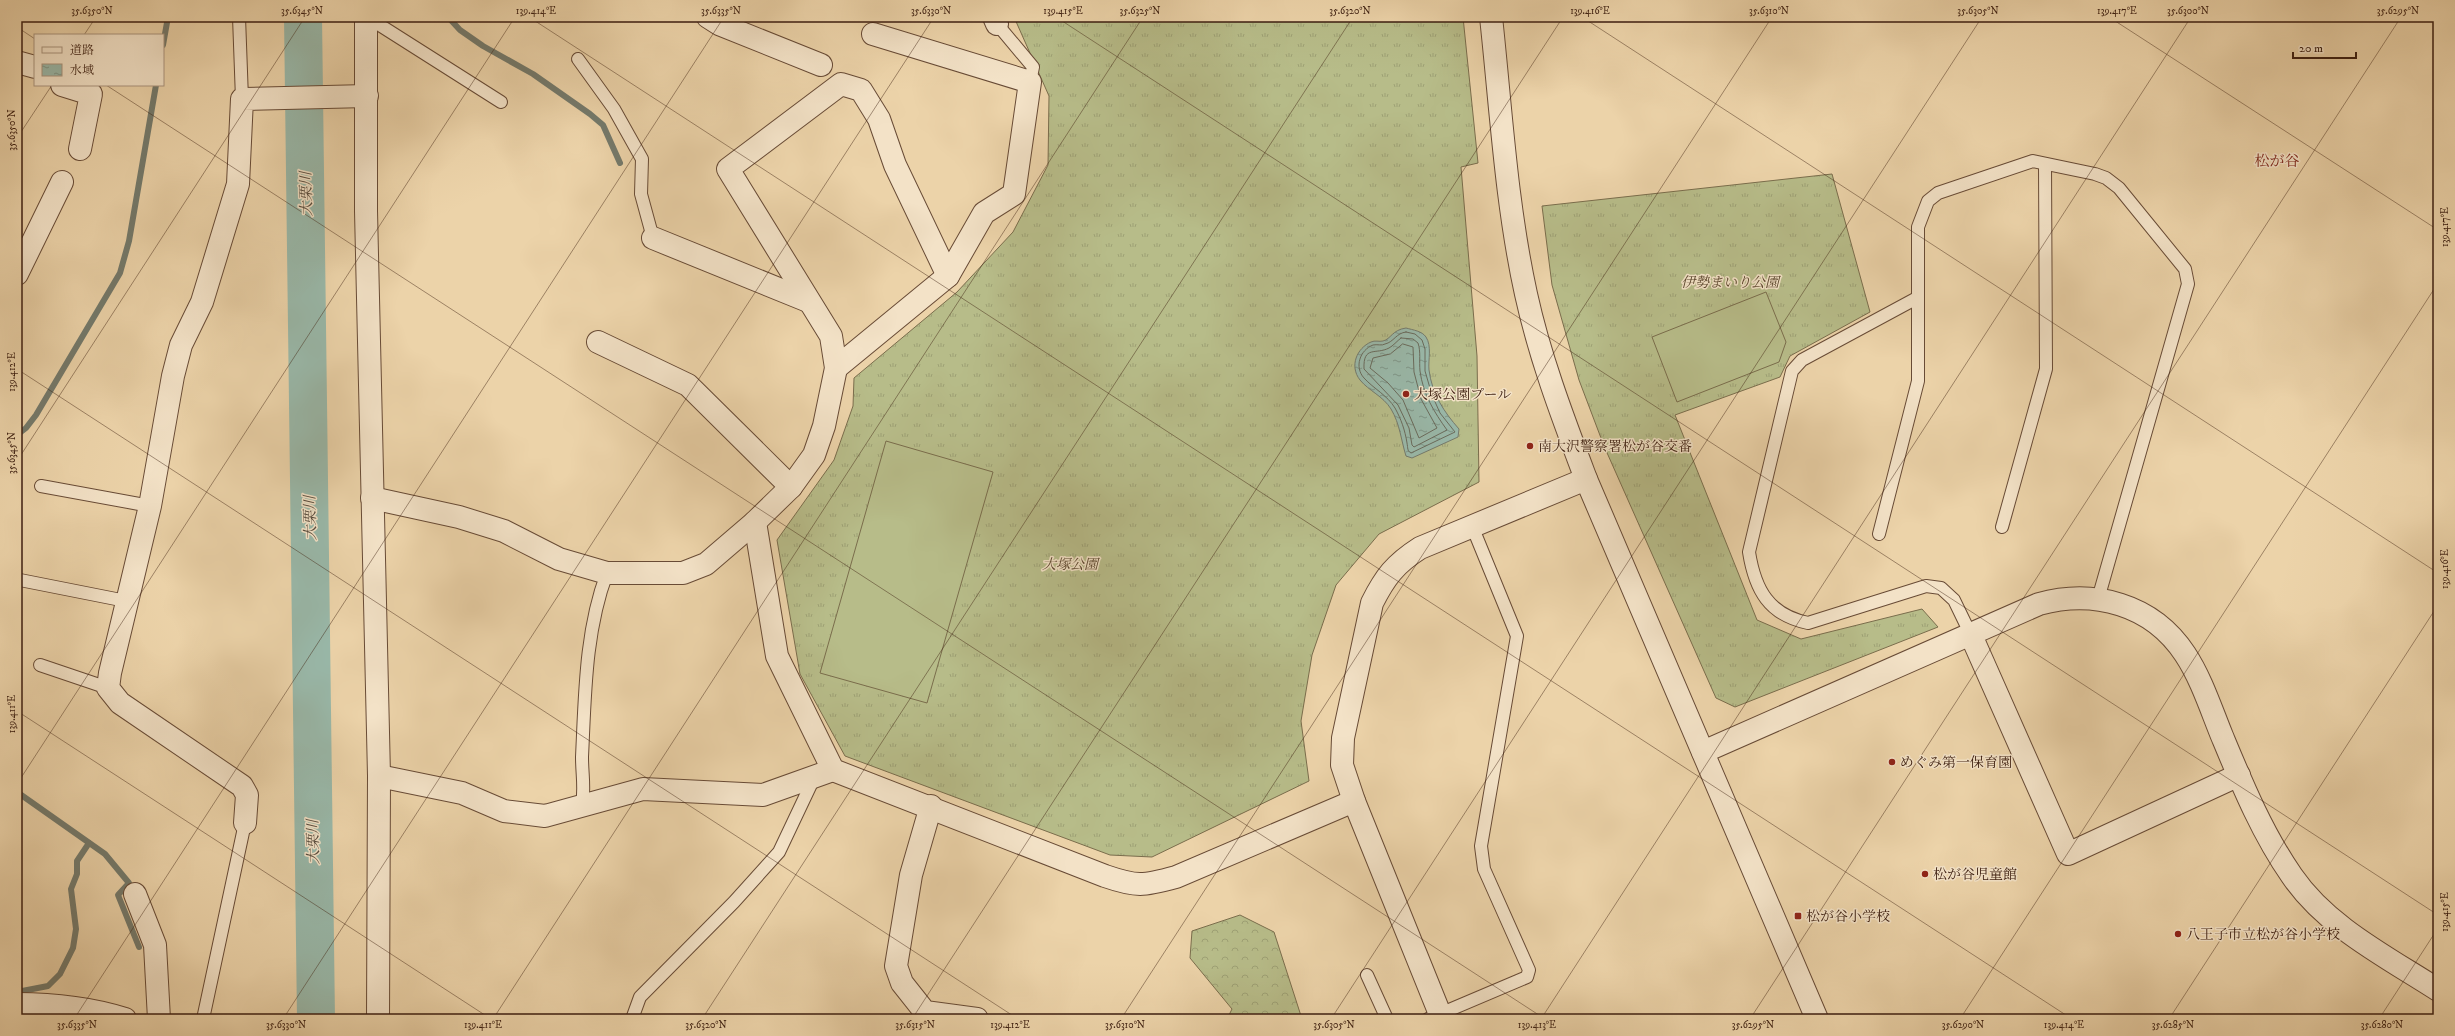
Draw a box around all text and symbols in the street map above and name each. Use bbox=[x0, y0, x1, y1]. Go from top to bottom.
text: 35.6350°N bbox=[71, 5, 113, 17]
text: 35.6345°N bbox=[281, 5, 323, 17]
text: 139.414°E bbox=[516, 5, 556, 17]
text: 35.6335°N bbox=[701, 5, 741, 17]
text: 35.6330°N bbox=[911, 5, 951, 17]
text: 139.415°E bbox=[1043, 5, 1083, 17]
text: 35.6325°N bbox=[1120, 5, 1160, 17]
text: 35.6320°N bbox=[1329, 5, 1371, 17]
text: 139.416°E bbox=[1570, 5, 1610, 17]
text: 35.6310°N bbox=[1749, 5, 1789, 17]
text: 35.6305°N bbox=[1957, 5, 1999, 17]
text: 139.417°E bbox=[2097, 5, 2137, 17]
text: 35.6300°N bbox=[2167, 5, 2209, 17]
text: 35.6295°N bbox=[2377, 5, 2419, 17]
legend bbox=[34, 34, 164, 86]
scale bar bbox=[2293, 34, 2356, 60]
text: 20 m bbox=[2299, 41, 2323, 56]
text: 道路 bbox=[70, 43, 94, 58]
text: 水域 bbox=[70, 63, 94, 78]
text: 35.6350°N bbox=[6, 109, 18, 151]
district label: 松が谷 bbox=[2254, 152, 2300, 171]
water label: 大栗川 bbox=[297, 169, 316, 217]
text: 139.417°E bbox=[2439, 207, 2451, 247]
park label: 伊勢まいり公園 bbox=[1681, 274, 1781, 292]
text: 139.412°E bbox=[6, 352, 18, 392]
place label: 大塚公園プール bbox=[1414, 386, 1511, 404]
marker: 大塚公園プール bbox=[1401, 389, 1411, 399]
text: 35.6345°N bbox=[6, 432, 18, 474]
place label: 南大沢警察署松が谷交番 bbox=[1538, 438, 1692, 456]
marker: 南大沢警察署松が谷交番 bbox=[1525, 441, 1535, 451]
water label: 大栗川 bbox=[301, 493, 320, 541]
text: 139.416°E bbox=[2439, 549, 2451, 589]
park label: 大塚公園 bbox=[1042, 556, 1100, 574]
text: 139.411°E bbox=[6, 695, 18, 733]
place label: めぐみ第一保育園 bbox=[1900, 754, 2012, 772]
marker: めぐみ第一保育園 bbox=[1887, 757, 1897, 767]
water label: 大栗川 bbox=[304, 817, 323, 865]
place label: 松が谷児童館 bbox=[1933, 866, 2017, 884]
marker: 松が谷児童館 bbox=[1920, 869, 1930, 879]
text: 139.415°E bbox=[2439, 892, 2451, 932]
place label: 松が谷小学校 bbox=[1806, 908, 1890, 926]
marker: 松が谷小学校 bbox=[1793, 911, 1803, 921]
place label: 八王子市立松が谷小学校 bbox=[2186, 926, 2340, 944]
marker: 八王子市立松が谷小学校 bbox=[2173, 929, 2183, 939]
text: 35.6335°N bbox=[57, 1019, 97, 1031]
text: 35.6330°N bbox=[266, 1019, 306, 1031]
text: 139.411°E bbox=[464, 1019, 502, 1031]
text: 35.6320°N bbox=[685, 1019, 727, 1031]
text: 35.6315°N bbox=[895, 1019, 935, 1031]
text: 139.412°E bbox=[990, 1019, 1030, 1031]
text: 35.6310°N bbox=[1105, 1019, 1145, 1031]
text: 35.6305°N bbox=[1313, 1019, 1355, 1031]
text: 139.413°E bbox=[1518, 1019, 1556, 1031]
text: 35.6295°N bbox=[1732, 1019, 1774, 1031]
text: 35.6290°N bbox=[1942, 1019, 1984, 1031]
text: 139.414°E bbox=[2044, 1019, 2084, 1031]
text: 35.6285°N bbox=[2152, 1019, 2194, 1031]
text: 35.6280°N bbox=[2361, 1019, 2403, 1031]

